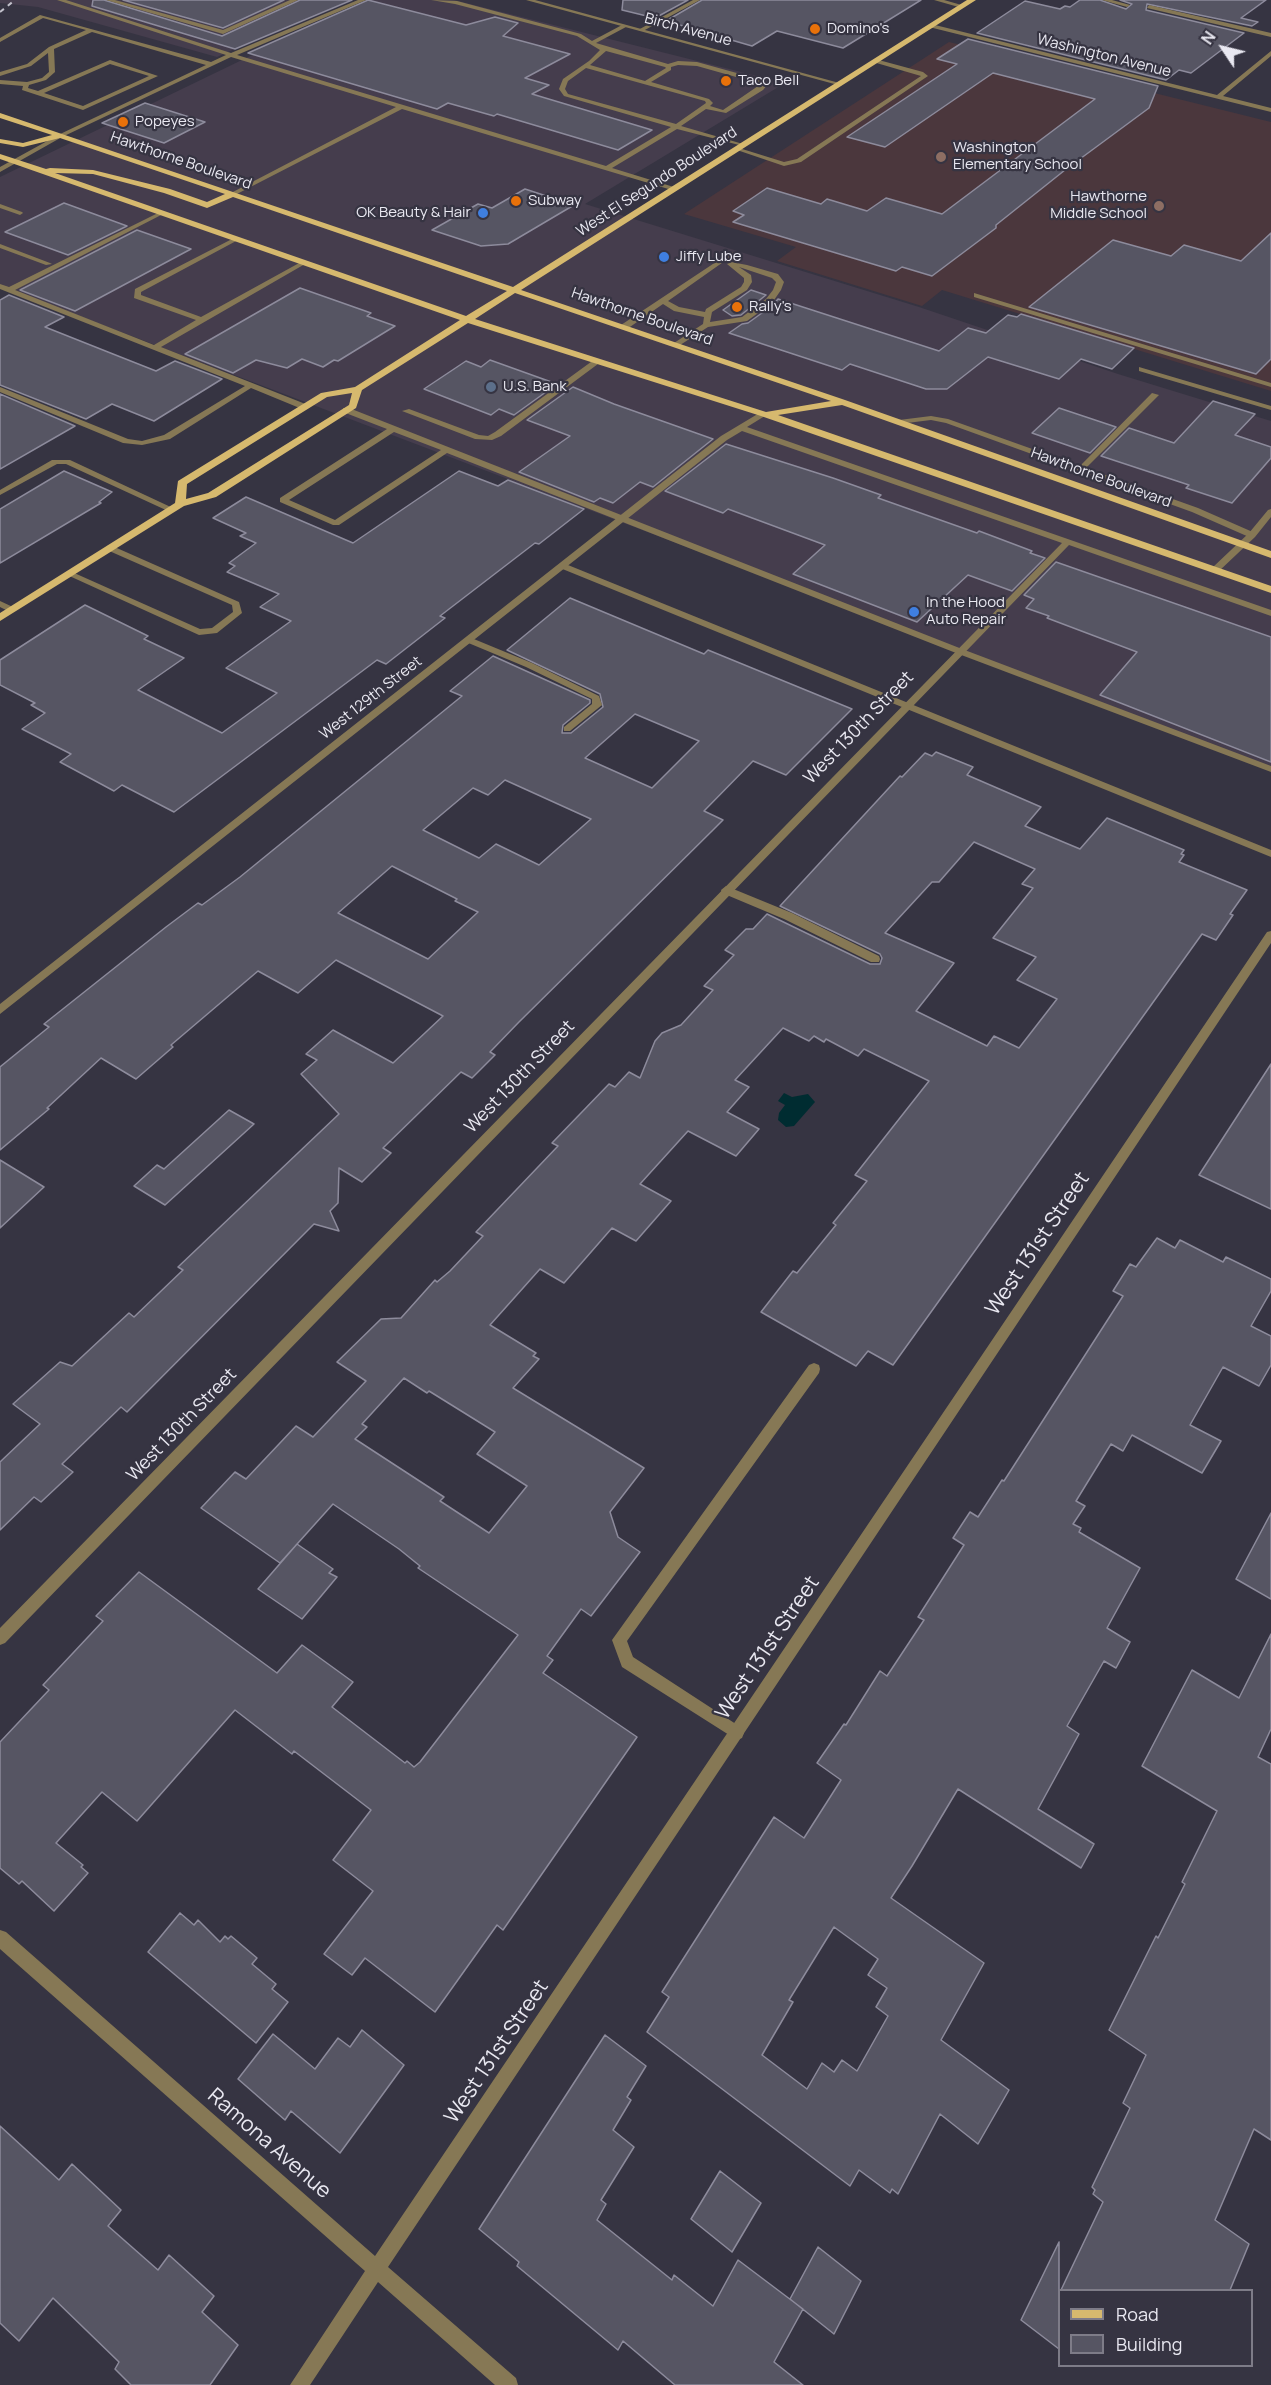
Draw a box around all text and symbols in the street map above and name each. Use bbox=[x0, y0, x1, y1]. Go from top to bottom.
street label: Birch Avenue bbox=[642, 10, 734, 50]
north arrow bbox=[1193, 18, 1253, 78]
place label: Domino's bbox=[827, 20, 889, 38]
marker: Domino's bbox=[808, 22, 822, 36]
text: N bbox=[1196, 27, 1221, 49]
street label: Washington Avenue bbox=[1035, 31, 1173, 81]
place label: Taco Bell bbox=[738, 72, 799, 90]
marker: Taco Bell bbox=[719, 74, 733, 88]
place label: Popeyes bbox=[135, 113, 195, 131]
marker: Popeyes bbox=[116, 115, 130, 129]
street label: West El Segundo Boulevard bbox=[573, 123, 741, 241]
street label: Hawthorne Boulevard bbox=[108, 128, 254, 194]
place label: Washington Elementary School bbox=[953, 139, 1082, 174]
marker: Washington Elementary School bbox=[934, 150, 948, 164]
place label: Hawthorne Middle School bbox=[1050, 188, 1147, 223]
place label: Subway bbox=[528, 192, 582, 210]
marker: Subway bbox=[509, 194, 523, 208]
marker: Hawthorne Middle School bbox=[1152, 199, 1166, 213]
place label: OK Beauty & Hair bbox=[356, 204, 471, 222]
marker: OK Beauty & Hair bbox=[476, 206, 490, 220]
place label: Jiffy Lube bbox=[676, 248, 742, 266]
marker: Jiffy Lube bbox=[657, 250, 671, 264]
street label: Hawthorne Boulevard bbox=[569, 284, 715, 350]
place label: Rally's bbox=[749, 298, 792, 316]
marker: Rally's bbox=[730, 300, 744, 314]
place label: U.S. Bank bbox=[503, 378, 567, 396]
marker: U.S. Bank bbox=[484, 380, 498, 394]
street label: Hawthorne Boulevard bbox=[1028, 444, 1174, 512]
place label: In the Hood Auto Repair bbox=[926, 594, 1006, 629]
marker: In the Hood Auto Repair bbox=[907, 605, 921, 619]
street label: West 129th Street bbox=[316, 653, 426, 743]
street label: West 130th Street bbox=[800, 667, 918, 789]
street label: West 130th Street bbox=[461, 1016, 579, 1138]
street label: West 131st Street bbox=[981, 1167, 1095, 1321]
street label: West 130th Street bbox=[123, 1364, 241, 1486]
street label: West 131st Street bbox=[711, 1571, 825, 1725]
street label: West 131st Street bbox=[440, 1975, 554, 2129]
street label: Ramona Avenue bbox=[202, 2084, 336, 2204]
legend bbox=[1058, 2289, 1253, 2367]
text: Road bbox=[1116, 2302, 1159, 2326]
text: Building bbox=[1116, 2332, 1182, 2356]

